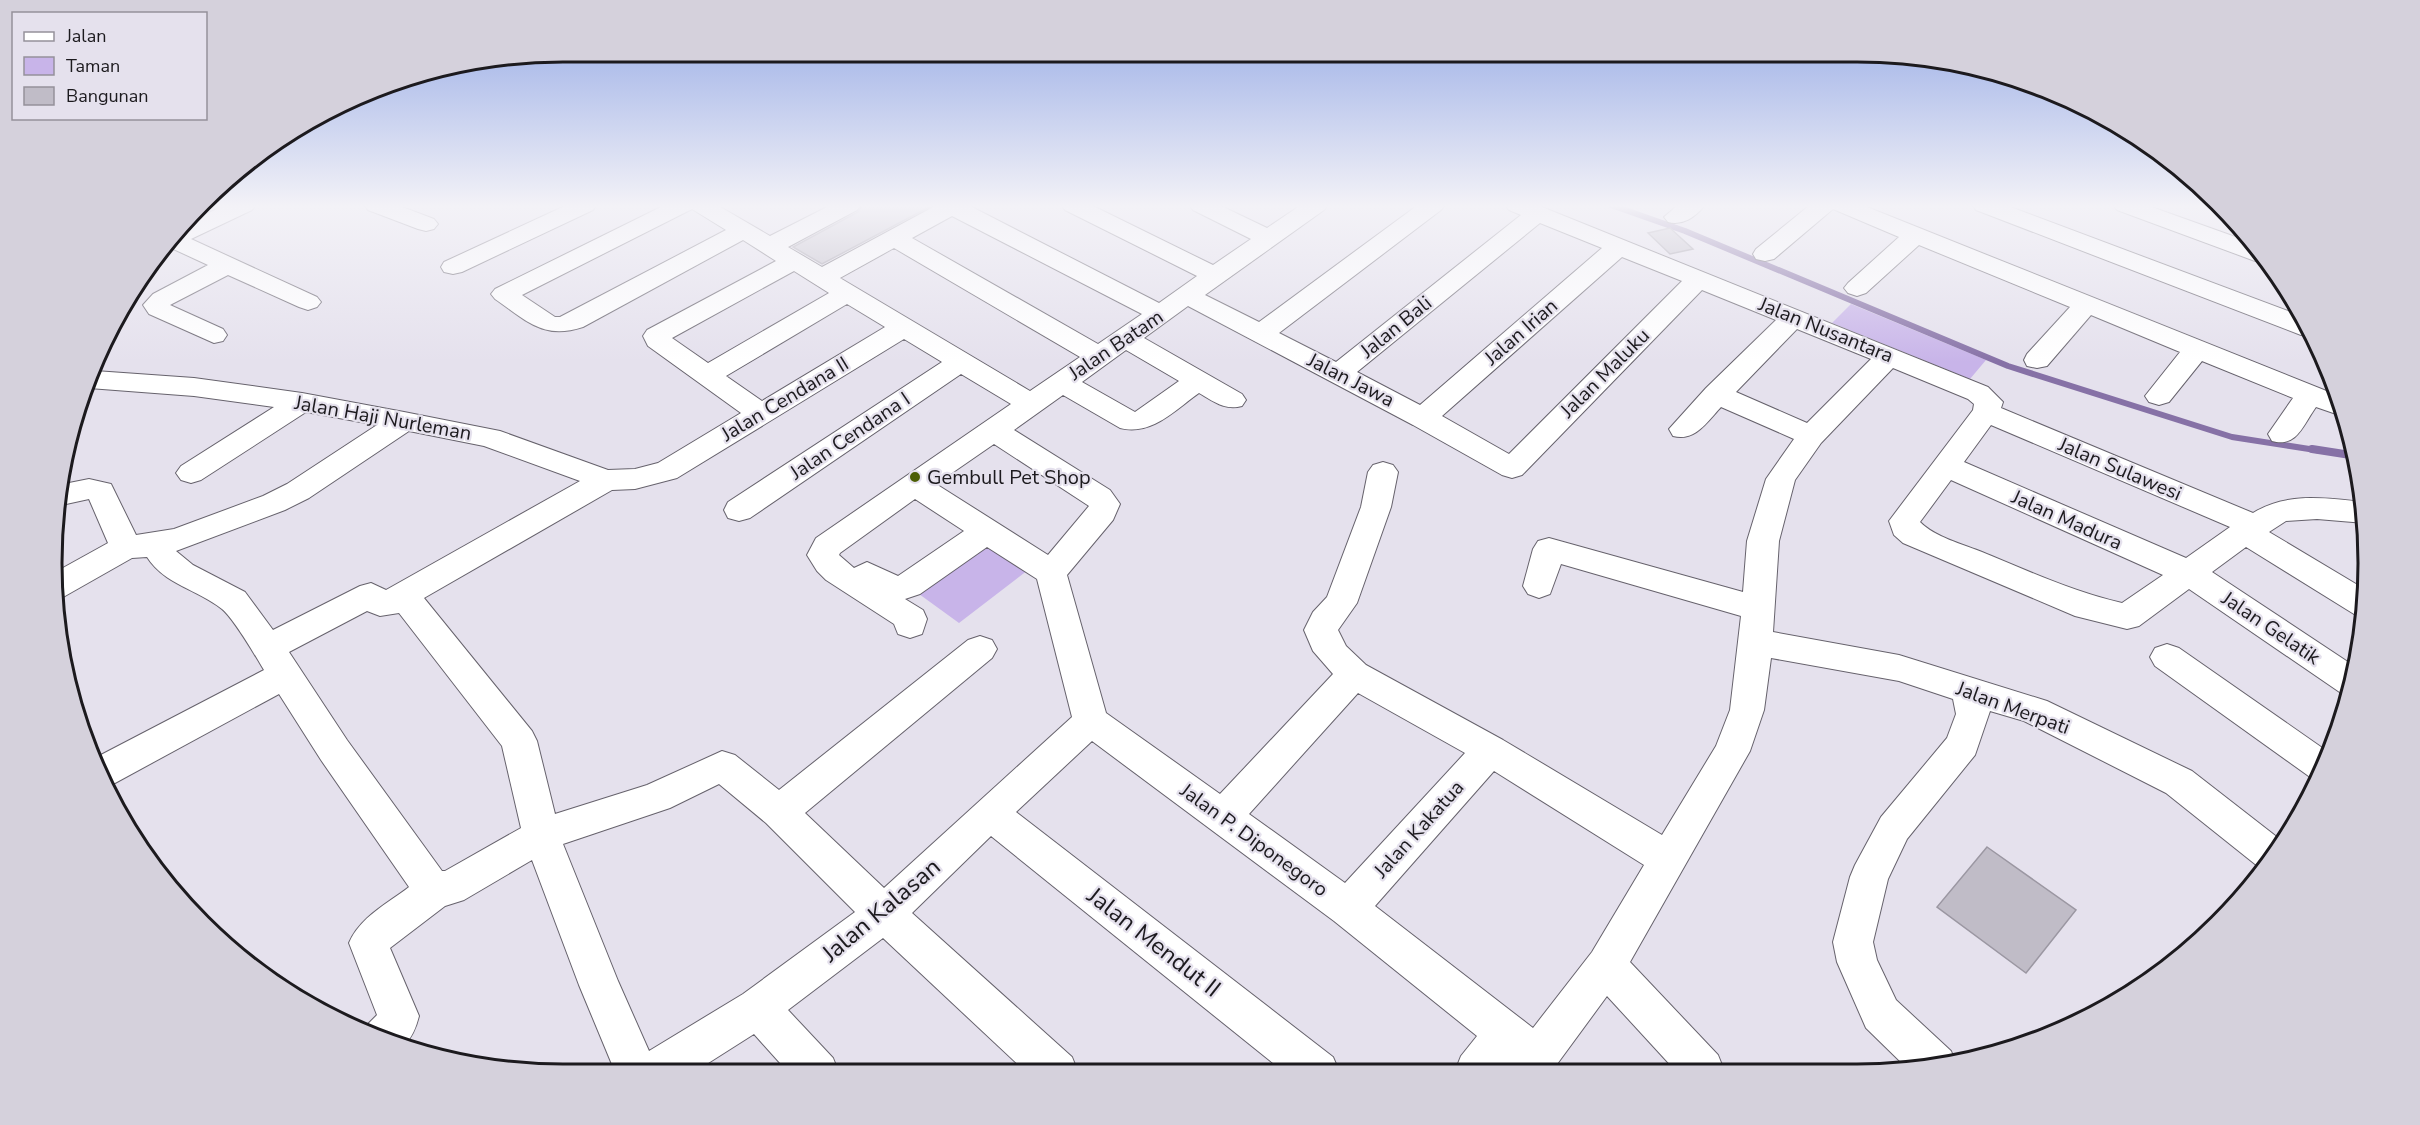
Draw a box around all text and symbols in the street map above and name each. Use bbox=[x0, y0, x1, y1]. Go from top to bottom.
legend bbox=[12, 12, 207, 120]
text: Jalan bbox=[65, 24, 106, 48]
text: Taman bbox=[66, 54, 120, 78]
text: Bangunan bbox=[66, 84, 149, 108]
street label: Jalan Bali bbox=[1354, 290, 1437, 365]
street label: Jalan Nusantara bbox=[1754, 290, 1897, 369]
street label: Jalan Irian bbox=[1478, 293, 1563, 372]
street label: Jalan Batam bbox=[1062, 303, 1169, 387]
street label: Jalan Maluku bbox=[1554, 322, 1656, 424]
street label: Jalan Jawa bbox=[1302, 346, 1399, 413]
street label: Jalan Cendana II bbox=[717, 352, 853, 446]
street label: Jalan Cendana I bbox=[786, 387, 914, 485]
street label: Jalan Haji Nurleman bbox=[291, 389, 474, 447]
street label: Jalan Sulawesi bbox=[2053, 430, 2186, 507]
place label: Gembull Pet Shop bbox=[927, 464, 1091, 491]
marker: Gembull Pet Shop bbox=[908, 470, 922, 484]
street label: Jalan Madura bbox=[2007, 483, 2127, 556]
street label: Jalan Gelatik bbox=[2216, 585, 2326, 671]
street label: Jalan Merpati bbox=[1952, 675, 2073, 741]
street label: Jalan Kakatua bbox=[1367, 774, 1470, 884]
street label: Jalan P. Diponegoro bbox=[1174, 777, 1333, 903]
street label: Jalan Kalasan bbox=[814, 851, 947, 970]
street label: Jalan Mendut II bbox=[1080, 879, 1227, 1004]

